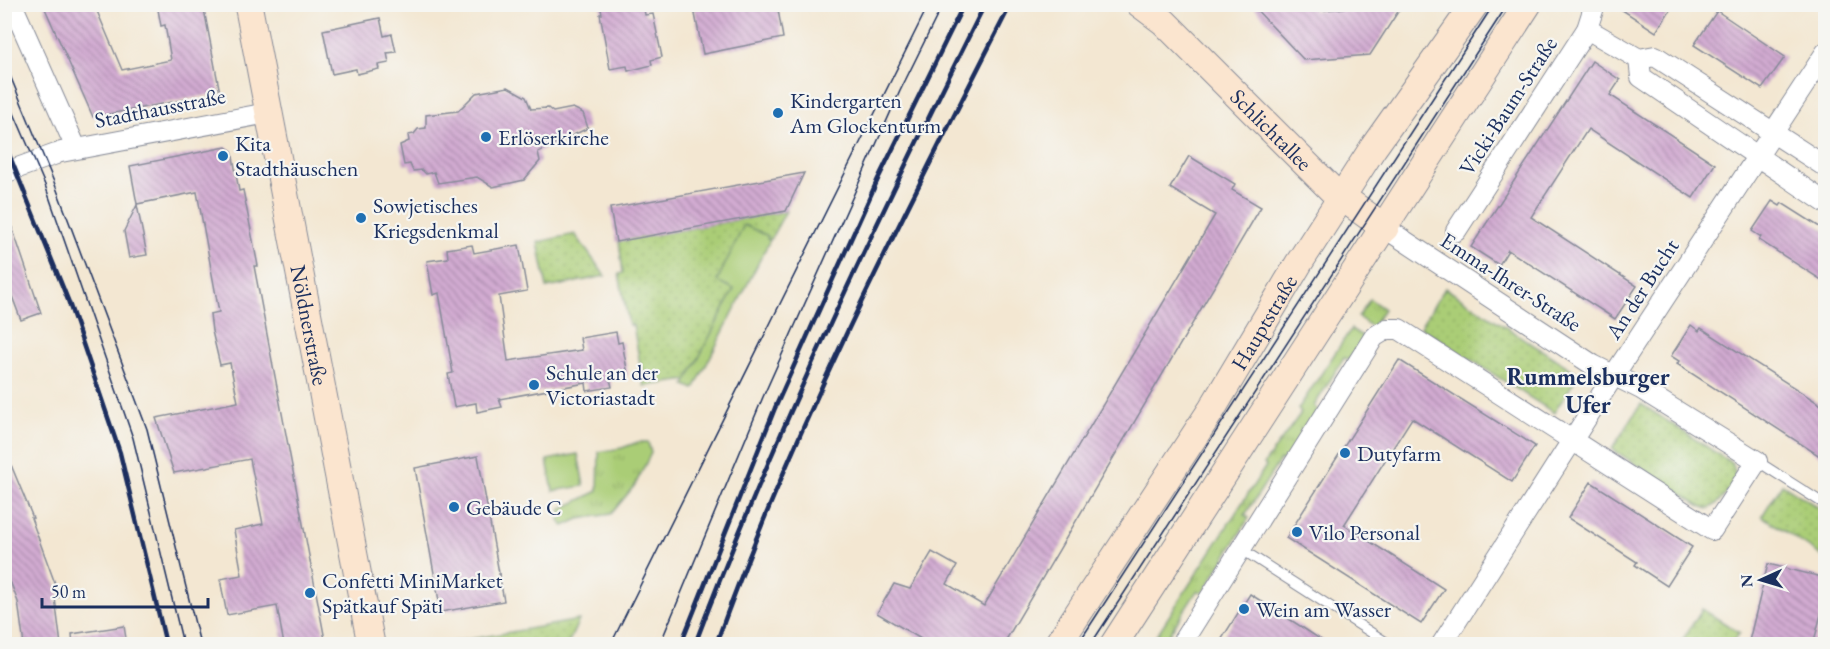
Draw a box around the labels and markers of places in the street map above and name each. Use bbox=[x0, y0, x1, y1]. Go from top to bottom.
place label: Kindergarten Am Glockenturm bbox=[789, 86, 941, 140]
marker: Kindergarten Am Glockenturm bbox=[771, 106, 785, 120]
place label: Erlöserkirche bbox=[498, 123, 609, 152]
place label: Kita Stadthäuschen bbox=[235, 129, 359, 183]
marker: Erlöserkirche bbox=[479, 130, 493, 144]
marker: Kita Stadthäuschen bbox=[216, 149, 230, 163]
place label: Sowjetisches Kriegsdenkmal bbox=[373, 191, 499, 245]
marker: Sowjetisches Kriegsdenkmal bbox=[354, 211, 368, 225]
place label: Schule an der Victoriastadt bbox=[546, 358, 659, 412]
marker: Schule an der Victoriastadt bbox=[527, 378, 541, 392]
place label: Dutyfarm bbox=[1357, 439, 1441, 468]
marker: Dutyfarm bbox=[1338, 446, 1352, 460]
place label: Gebäude C bbox=[466, 493, 562, 522]
marker: Gebäude C bbox=[447, 500, 461, 514]
place label: Vilo Personal bbox=[1309, 518, 1420, 547]
marker: Vilo Personal bbox=[1290, 525, 1304, 539]
place label: Confetti MiniMarket Spätkauf Späti bbox=[322, 566, 502, 620]
marker: Confetti MiniMarket Spätkauf Späti bbox=[303, 586, 317, 600]
place label: Wein am Wasser bbox=[1256, 595, 1392, 624]
marker: Wein am Wasser bbox=[1237, 602, 1251, 616]

